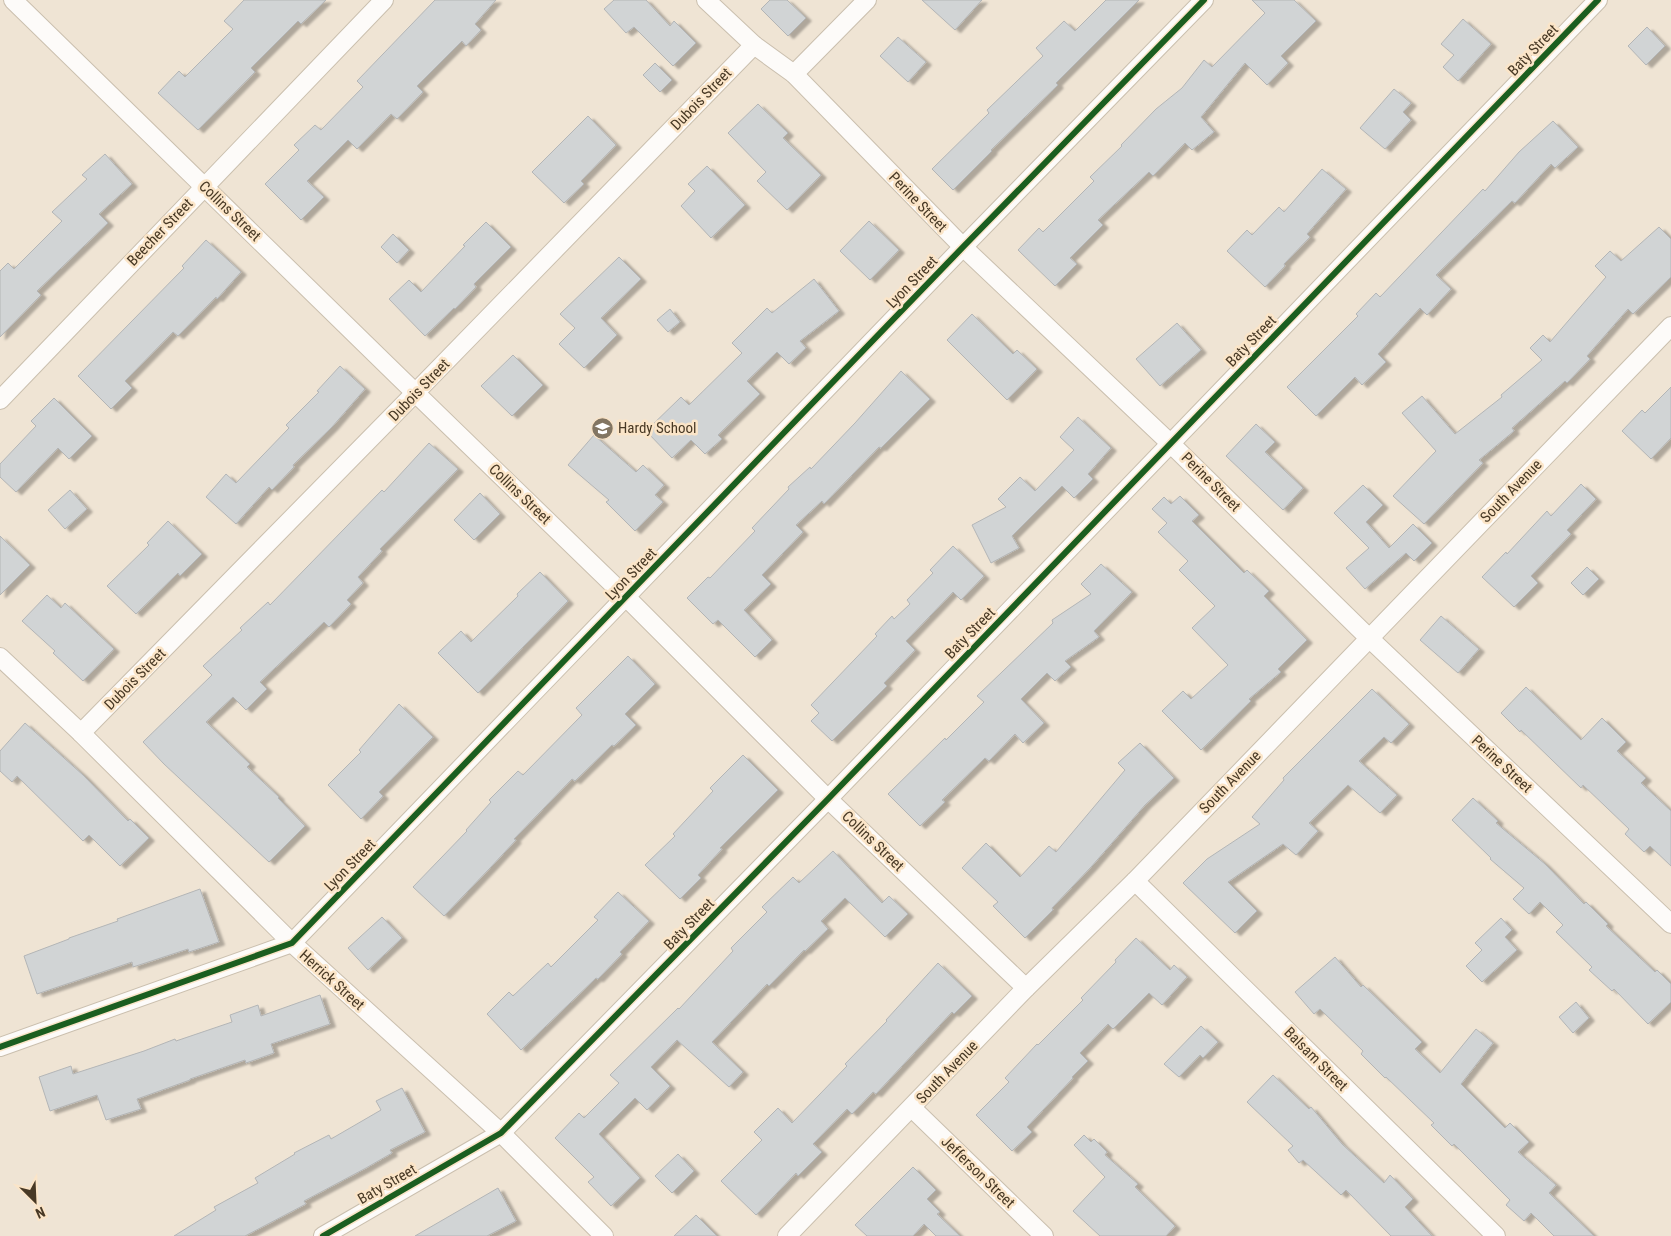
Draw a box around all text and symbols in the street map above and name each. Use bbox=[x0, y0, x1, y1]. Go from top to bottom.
street label: Baty Street bbox=[1504, 20, 1562, 80]
street label: Dubois Street bbox=[667, 64, 735, 134]
street label: Perine Street bbox=[885, 168, 951, 236]
street label: Collins Street bbox=[195, 177, 265, 245]
street label: Beecher Street bbox=[123, 195, 197, 269]
street label: Lyon Street bbox=[883, 252, 941, 312]
street label: Baty Street bbox=[1222, 311, 1280, 371]
street label: Dubois Street bbox=[385, 355, 453, 425]
school or university icon: Hardy School bbox=[590, 416, 614, 440]
place label: Hardy School bbox=[618, 419, 697, 437]
street label: Perine Street bbox=[1178, 449, 1244, 515]
street label: South Avenue bbox=[1476, 456, 1546, 526]
street label: Collins Street bbox=[485, 460, 555, 528]
street label: Lyon Street bbox=[602, 544, 660, 604]
street label: Baty Street bbox=[941, 603, 999, 663]
street label: Dubois Street bbox=[100, 644, 170, 714]
street label: Perine Street bbox=[1468, 731, 1536, 797]
street label: South Avenue bbox=[1195, 747, 1265, 817]
street label: Collins Street bbox=[838, 807, 908, 875]
street label: Lyon Street bbox=[321, 835, 379, 895]
street label: Baty Street bbox=[660, 894, 718, 954]
street label: Herrick Street bbox=[296, 946, 368, 1014]
street label: Balsam Street bbox=[1280, 1023, 1352, 1095]
street label: South Avenue bbox=[912, 1037, 982, 1107]
street label: Jefferson Street bbox=[937, 1132, 1019, 1212]
street label: Baty Street bbox=[355, 1160, 419, 1208]
north arrow bbox=[10, 1176, 60, 1226]
text: N bbox=[33, 1204, 47, 1222]

